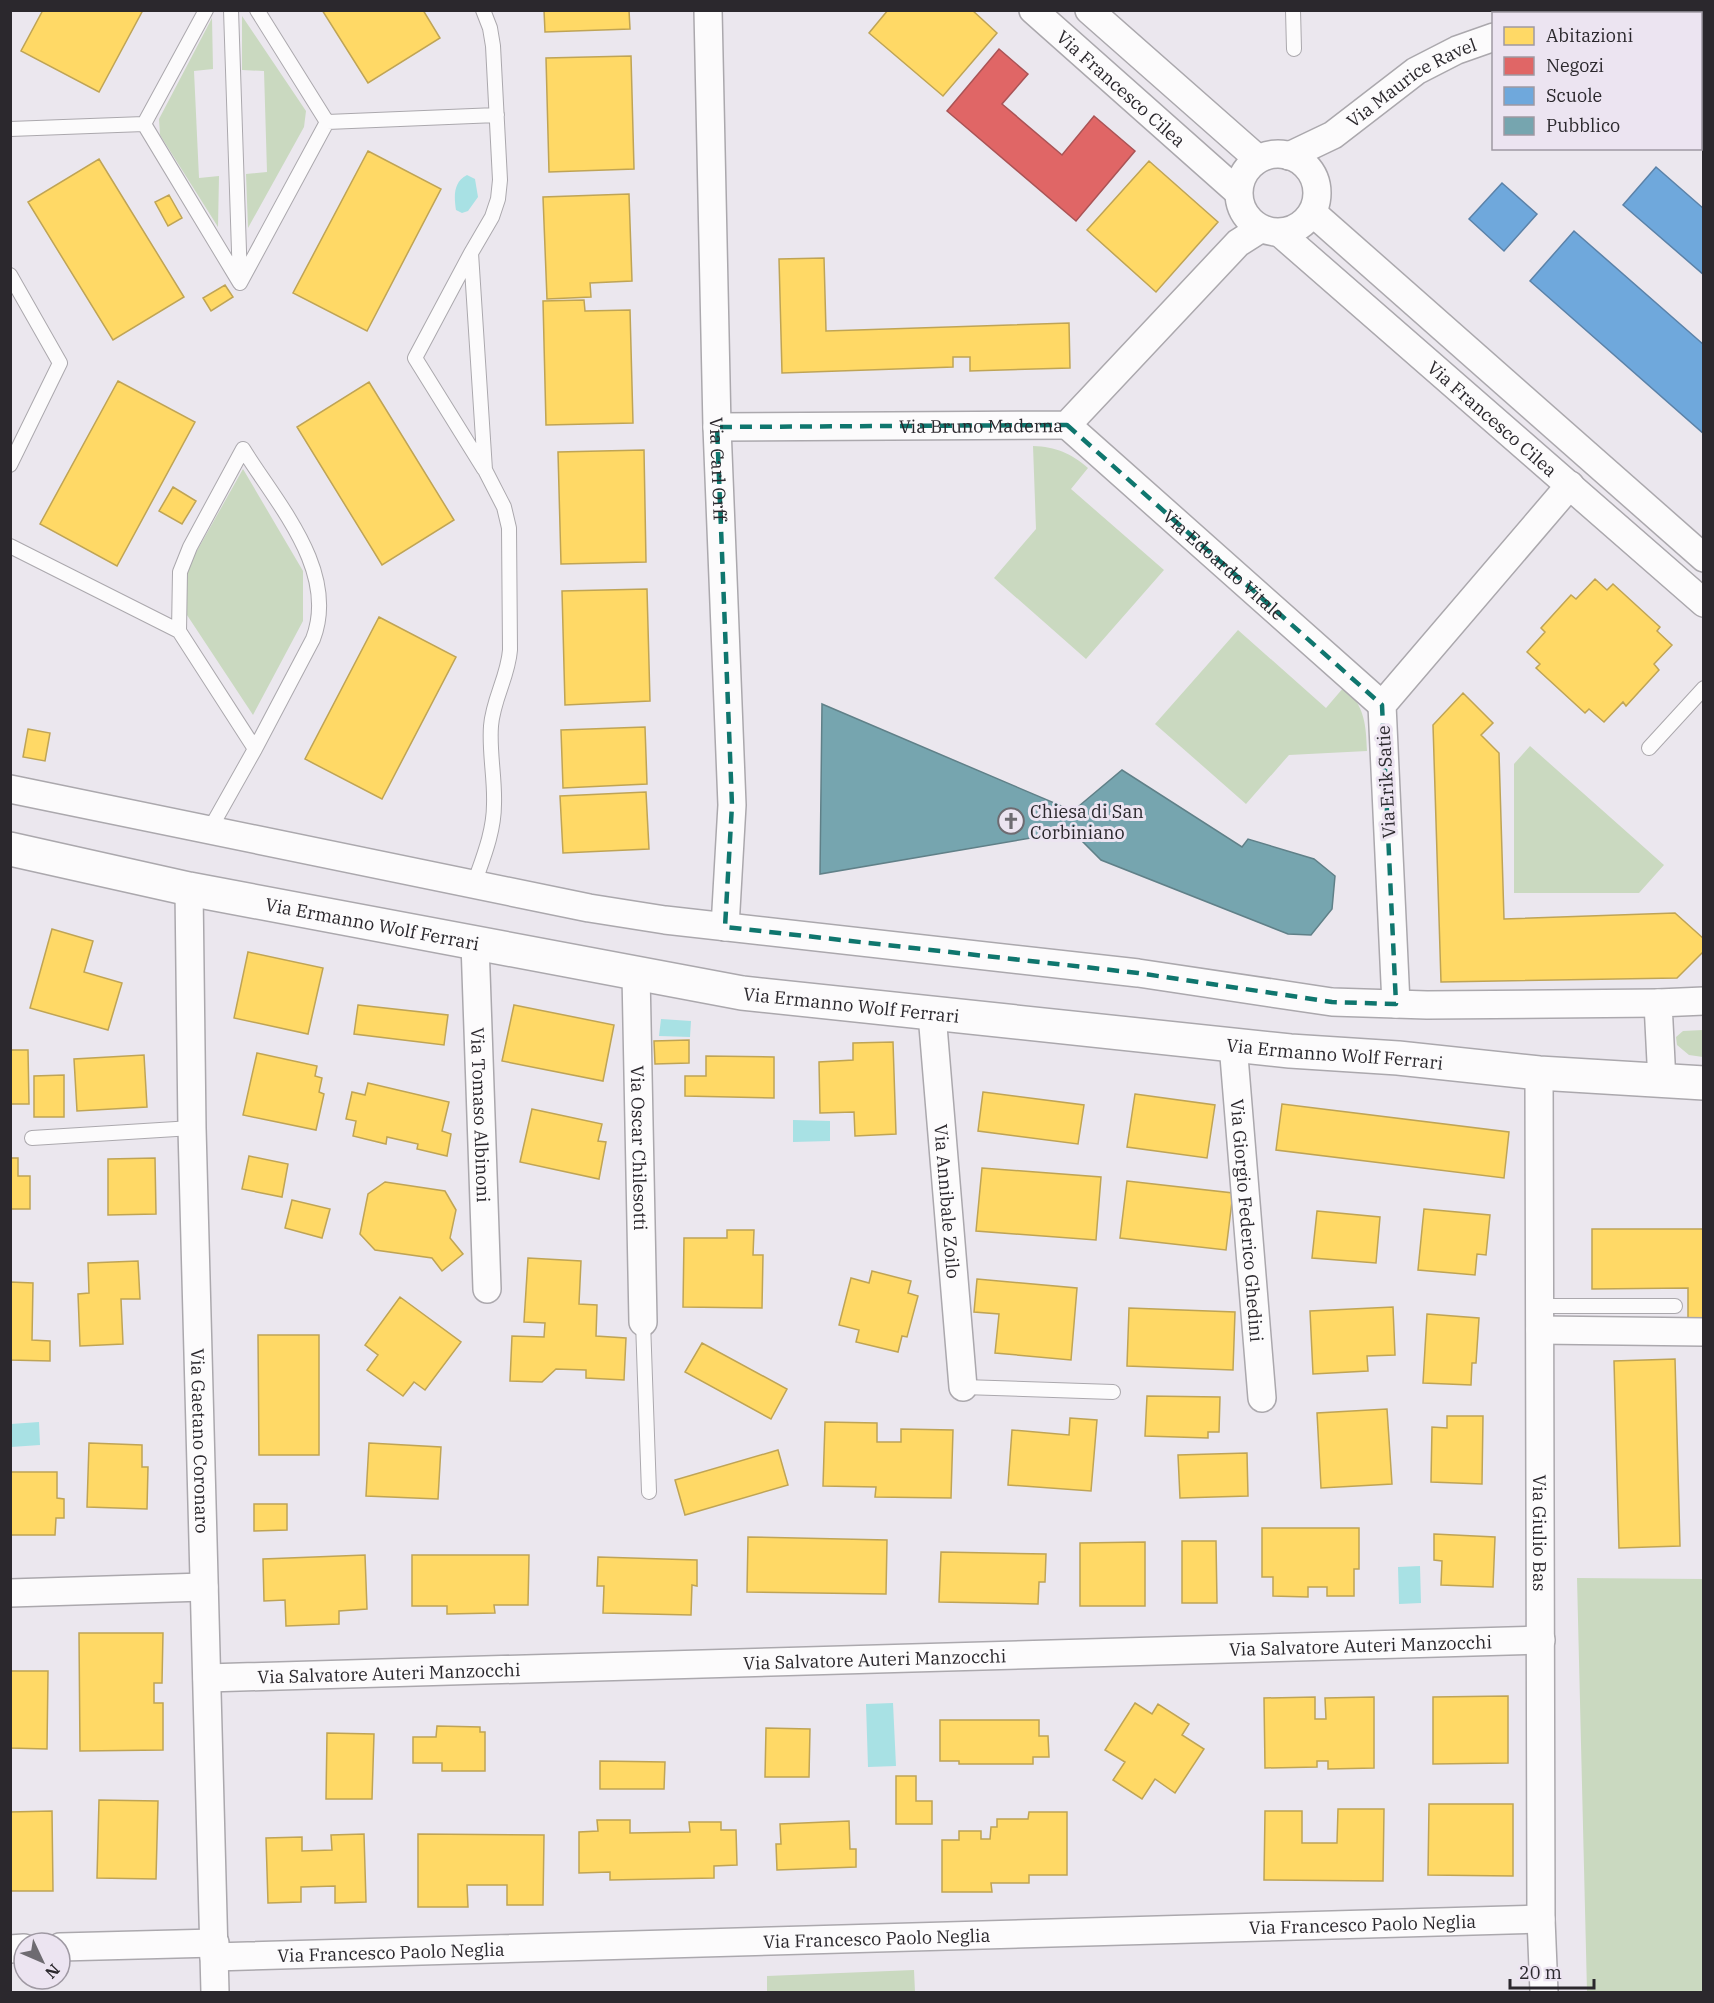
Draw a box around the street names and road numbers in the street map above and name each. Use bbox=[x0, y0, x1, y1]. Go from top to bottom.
street label: Via Francesco Cilea bbox=[1052, 25, 1191, 152]
street label: Via Maurice Ravel bbox=[1342, 33, 1479, 132]
street label: Via Francesco Cilea bbox=[1423, 356, 1562, 481]
street label: Via Bruno Maderna bbox=[899, 414, 1063, 437]
street label: Via Carl Orff bbox=[705, 417, 732, 523]
street label: Via Edoardo Vitale bbox=[1158, 504, 1290, 625]
street label: Via Erik Satie bbox=[1372, 725, 1400, 839]
street label: Via Ermanno Wolf Ferrari bbox=[263, 892, 482, 955]
street label: Via Ermanno Wolf Ferrari bbox=[742, 982, 961, 1027]
street label: Via Tomaso Albinoni bbox=[466, 1027, 496, 1203]
street label: Via Ermanno Wolf Ferrari bbox=[1225, 1033, 1445, 1074]
street label: Via Oscar Chilesotti bbox=[626, 1065, 653, 1231]
street label: Via Giorgio Federico Ghedini bbox=[1226, 1098, 1269, 1343]
street label: Via Annibale Zoilo bbox=[930, 1123, 965, 1280]
street label: Via Gaetano Coronaro bbox=[186, 1348, 214, 1534]
street label: Via Giulio Bas bbox=[1528, 1474, 1552, 1592]
street label: Via Salvatore Auteri Manzocchi bbox=[1229, 1630, 1493, 1660]
street label: Via Salvatore Auteri Manzocchi bbox=[743, 1644, 1007, 1674]
street label: Via Salvatore Auteri Manzocchi bbox=[257, 1658, 521, 1688]
street label: Via Francesco Paolo Neglia bbox=[1249, 1909, 1477, 1939]
street label: Via Francesco Paolo Neglia bbox=[763, 1923, 991, 1953]
street label: Via Francesco Paolo Neglia bbox=[277, 1937, 505, 1967]

